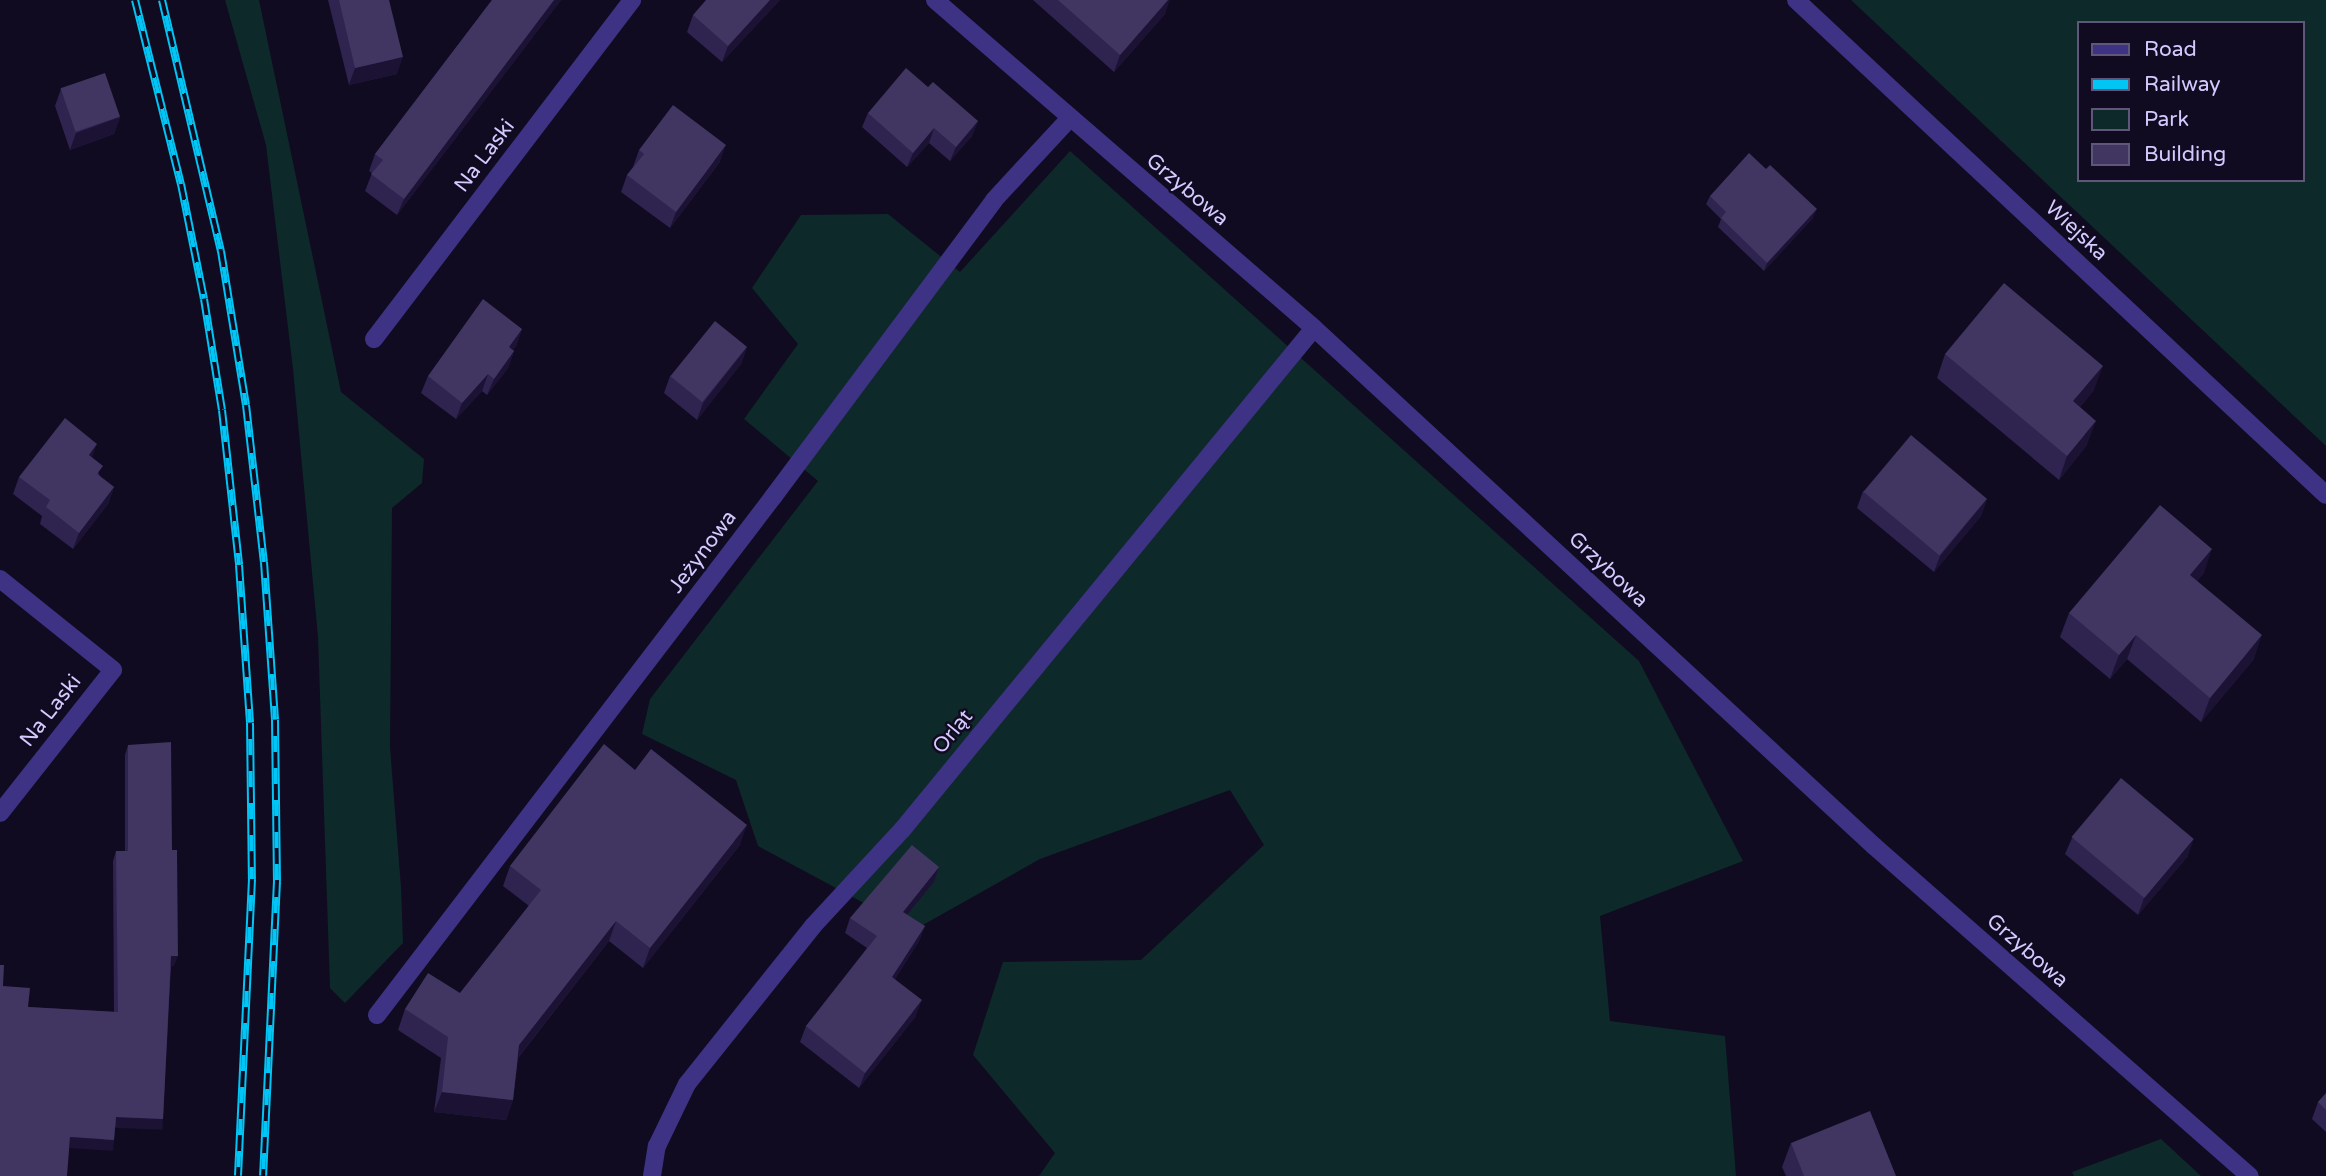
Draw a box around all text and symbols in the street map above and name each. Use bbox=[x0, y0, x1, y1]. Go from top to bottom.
legend bbox=[2078, 21, 2305, 182]
text: Road bbox=[2144, 37, 2197, 62]
text: Railway bbox=[2144, 72, 2221, 97]
text: Park bbox=[2144, 107, 2189, 132]
street label: Na Laski bbox=[449, 115, 521, 197]
text: Building bbox=[2144, 142, 2226, 167]
street label: Grzybowa bbox=[1141, 148, 1233, 232]
street label: Wiejska bbox=[2039, 196, 2113, 266]
street label: Jeżynowa bbox=[664, 506, 742, 598]
street label: Grzybowa bbox=[1563, 527, 1653, 613]
street label: Na Laski bbox=[15, 670, 87, 752]
street label: Orląt bbox=[928, 705, 978, 759]
street label: Grzybowa bbox=[1981, 909, 2073, 993]

